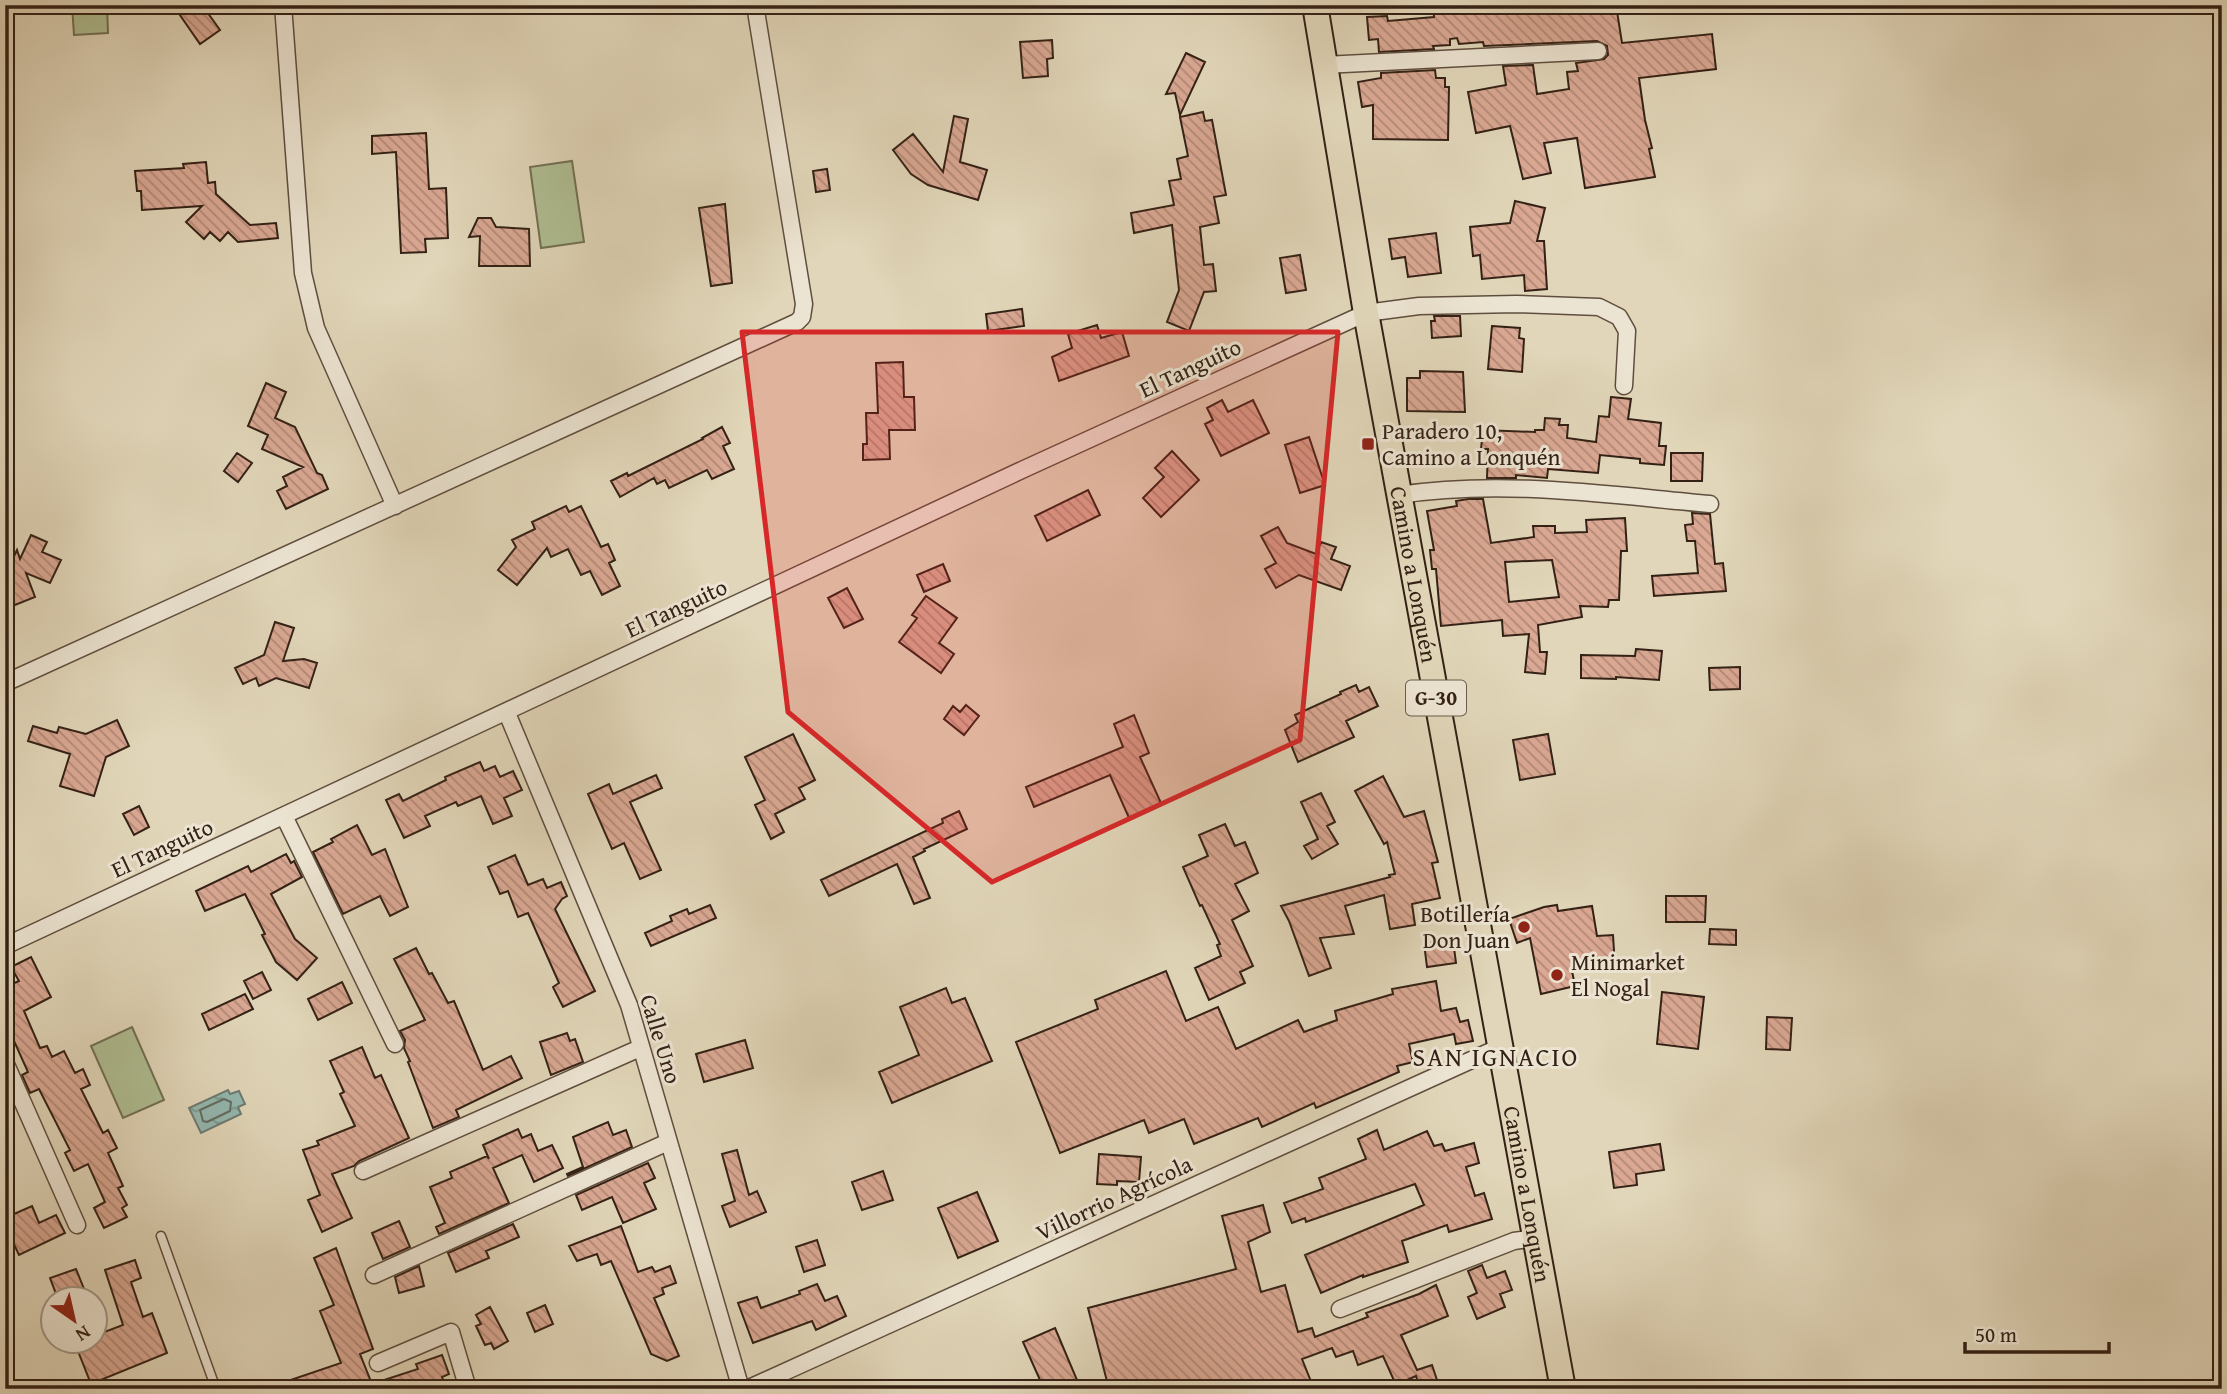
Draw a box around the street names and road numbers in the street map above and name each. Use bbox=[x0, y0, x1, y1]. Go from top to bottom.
street label: El Tanguito bbox=[1133, 330, 1246, 406]
street label: Camino a Lonquén bbox=[1382, 484, 1447, 665]
street label: El Tanguito bbox=[619, 570, 732, 646]
road number: G-30 bbox=[1406, 680, 1466, 716]
street label: El Tanguito bbox=[105, 810, 218, 886]
street label: Calle Uno bbox=[632, 990, 691, 1088]
street label: Camino a Lonquén bbox=[1496, 1103, 1560, 1285]
street label: Villorrio Agrícola bbox=[1030, 1147, 1197, 1248]

